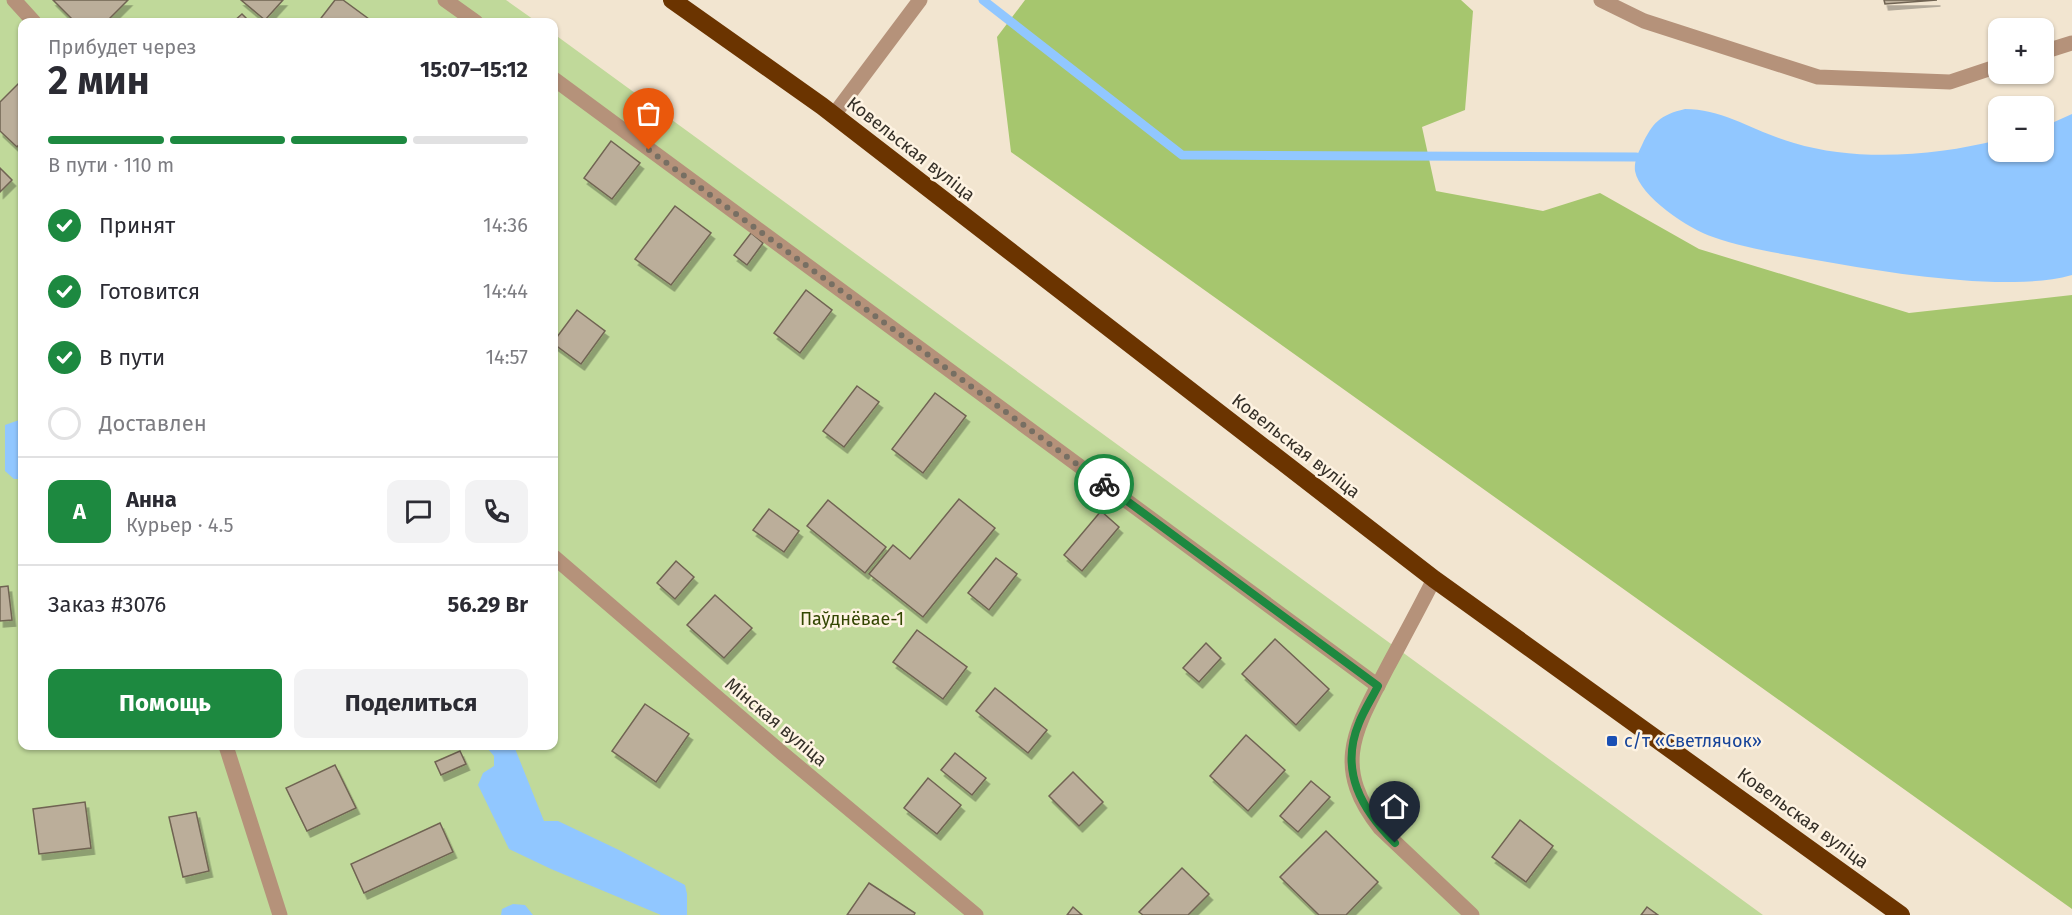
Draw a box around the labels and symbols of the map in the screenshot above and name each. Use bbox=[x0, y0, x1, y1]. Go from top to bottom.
pin bbox=[623, 88, 674, 150]
street label: Ковельская вуліца bbox=[842, 92, 980, 206]
street label: Ковельская вуліца bbox=[1227, 389, 1365, 503]
courier bbox=[1074, 454, 1134, 514]
park label: Паўднёвае-1 bbox=[800, 608, 904, 630]
street label: Мінская вуліца bbox=[721, 673, 831, 771]
place label: с/т «Светлячок» bbox=[1624, 730, 1762, 752]
marker: с/т «Светлячок» bbox=[1605, 734, 1619, 748]
street label: Ковельская вуліца bbox=[1733, 763, 1873, 873]
pin bbox=[1369, 781, 1420, 843]

